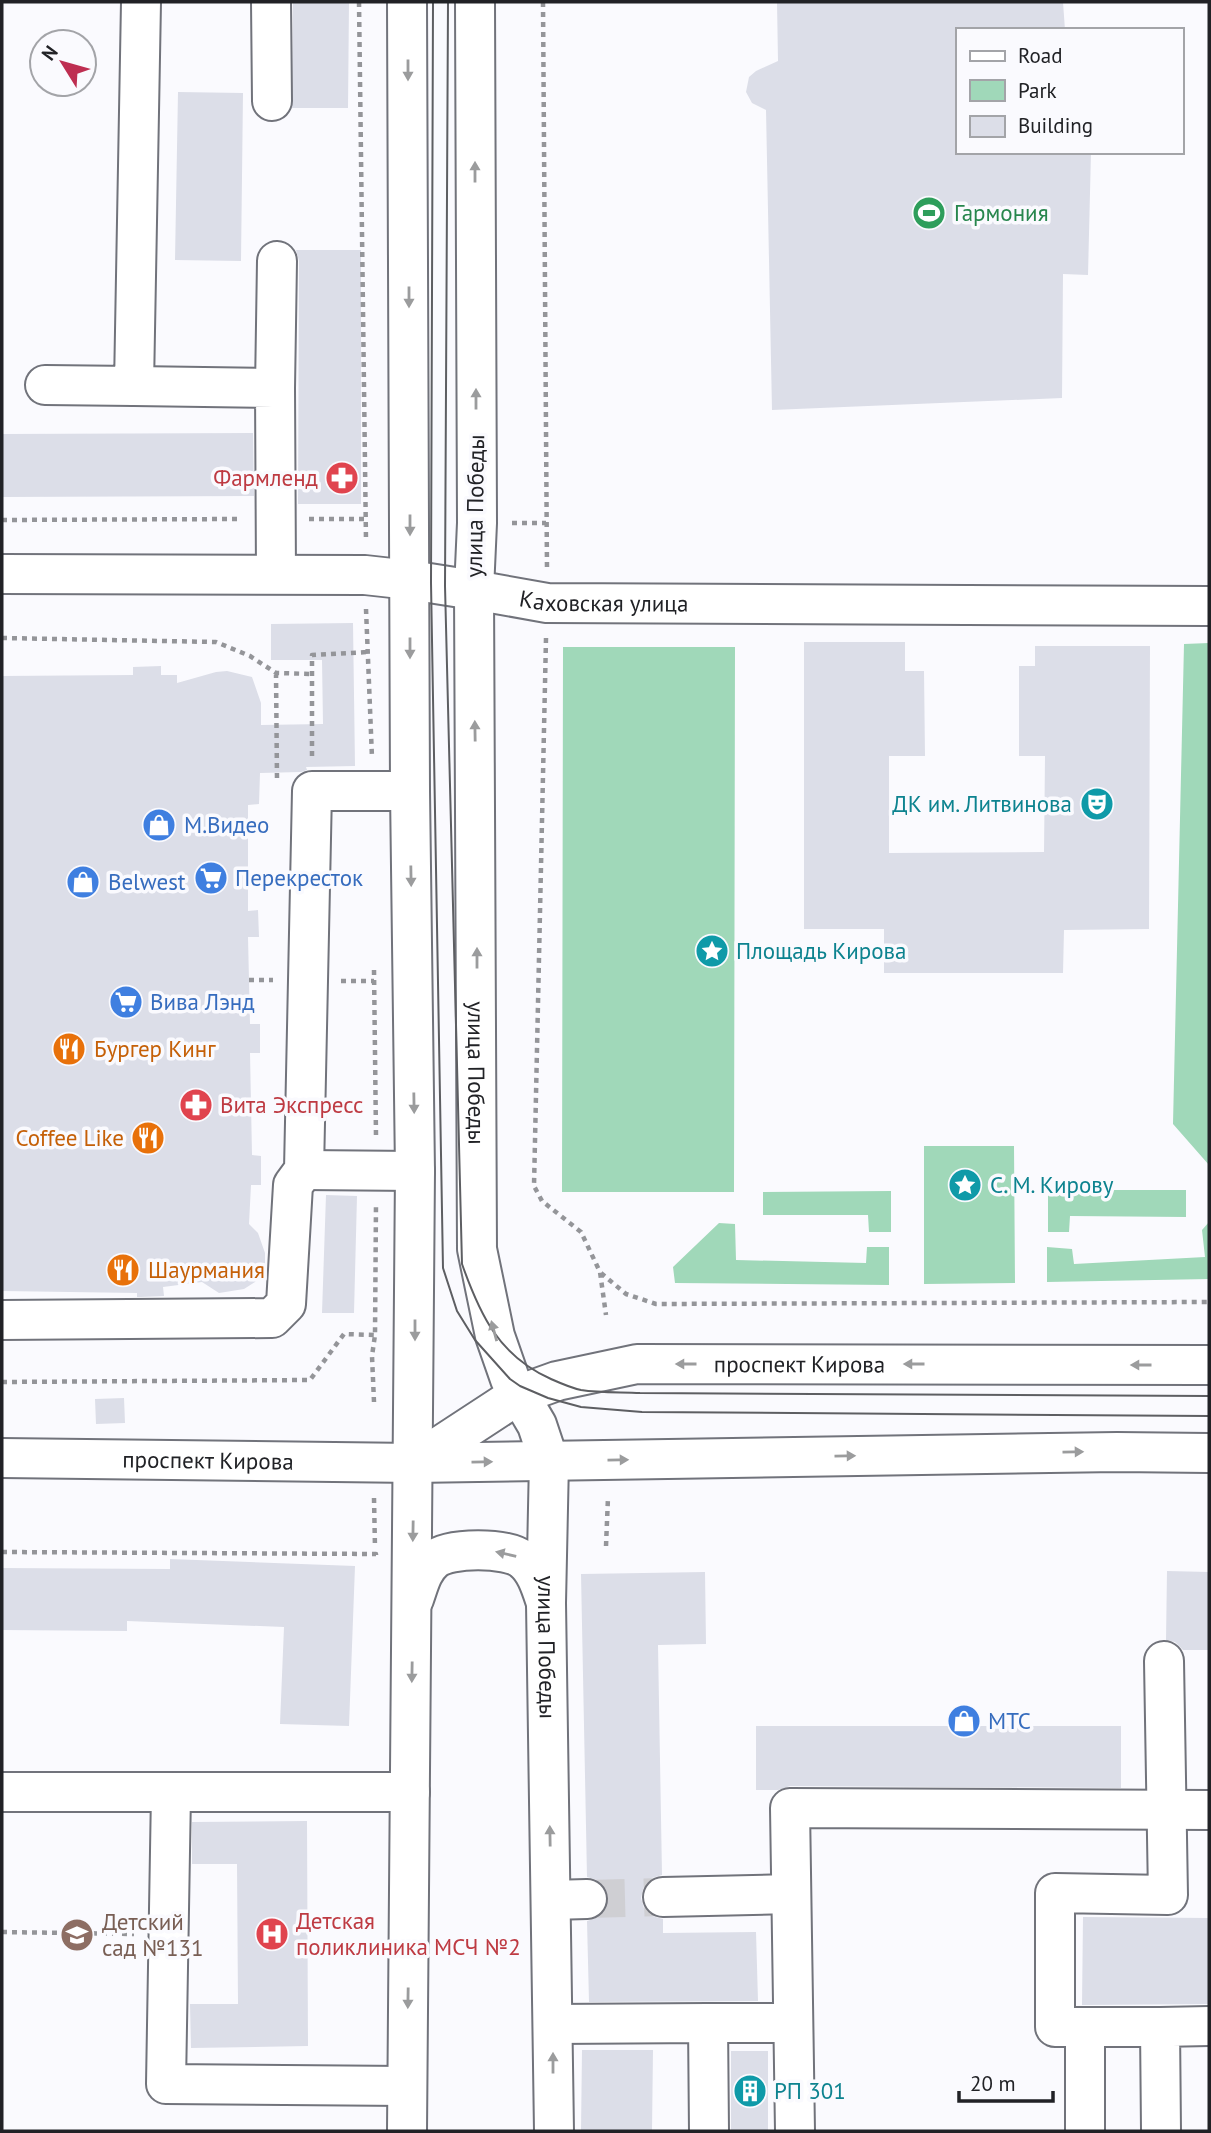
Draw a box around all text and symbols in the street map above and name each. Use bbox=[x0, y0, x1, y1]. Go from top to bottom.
north arrow bbox=[28, 28, 98, 98]
legend bbox=[956, 28, 1183, 154]
text: N bbox=[36, 41, 63, 65]
text: Road bbox=[1018, 42, 1062, 69]
one-way arrow bbox=[402, 59, 414, 81]
text: Park bbox=[1018, 77, 1057, 104]
text: Building bbox=[1018, 112, 1093, 139]
one-way arrow bbox=[469, 161, 481, 183]
sports icon: Гармония bbox=[910, 194, 948, 232]
place label: Гармония bbox=[954, 198, 1049, 227]
one-way arrow bbox=[403, 287, 415, 309]
one-way arrow bbox=[470, 388, 482, 410]
street label: улица Победы bbox=[459, 434, 490, 578]
pharmacy icon: Фармленд bbox=[323, 459, 361, 497]
place label: Фармленд bbox=[213, 463, 318, 492]
one-way arrow bbox=[404, 514, 416, 536]
street label: Каховская улица bbox=[517, 583, 688, 618]
one-way arrow bbox=[404, 638, 416, 660]
one-way arrow bbox=[469, 719, 481, 741]
theatre icon: ДК им. Литвинова bbox=[1078, 785, 1116, 823]
place label: ДК им. Литвинова bbox=[892, 789, 1072, 818]
shop icon: М.Видео bbox=[140, 806, 178, 844]
place label: М.Видео bbox=[184, 810, 269, 839]
supermarket icon: Перекресток bbox=[192, 859, 230, 897]
shop icon: Belwest bbox=[64, 863, 102, 901]
place label: Перекресток bbox=[235, 863, 363, 892]
one-way arrow bbox=[405, 865, 417, 887]
place label: Belwest bbox=[108, 867, 186, 896]
place icon: Площадь Кирова bbox=[693, 932, 731, 970]
place label: Площадь Кирова bbox=[736, 936, 906, 965]
one-way arrow bbox=[471, 947, 483, 969]
supermarket icon: Вива Лэнд bbox=[107, 983, 145, 1021]
place label: Вива Лэнд bbox=[150, 987, 255, 1016]
street label: улица Победы bbox=[462, 1001, 492, 1145]
restaurant icon: Бургер Кинг bbox=[50, 1030, 88, 1068]
place label: Бургер Кинг bbox=[94, 1034, 216, 1063]
pharmacy icon: Вита Экспресс bbox=[177, 1086, 215, 1124]
place label: Вита Экспресс bbox=[220, 1090, 363, 1119]
one-way arrow bbox=[408, 1093, 420, 1115]
restaurant icon: Coffee Like bbox=[129, 1119, 167, 1157]
place label: Coffee Like bbox=[15, 1123, 124, 1152]
place icon: С. М. Кирову bbox=[946, 1166, 984, 1204]
place label: С. М. Кирову bbox=[990, 1170, 1114, 1199]
restaurant icon: Шаурмания bbox=[104, 1251, 142, 1289]
place label: Шаурмания bbox=[148, 1255, 265, 1284]
one-way arrow bbox=[409, 1319, 421, 1341]
one-way arrow bbox=[488, 1320, 499, 1342]
street label: проспект Кирова bbox=[714, 1349, 885, 1378]
one-way arrow bbox=[675, 1358, 697, 1370]
one-way arrow bbox=[902, 1358, 924, 1370]
one-way arrow bbox=[1130, 1359, 1152, 1371]
street label: проспект Кирова bbox=[122, 1444, 294, 1476]
one-way arrow bbox=[1062, 1447, 1084, 1458]
one-way arrow bbox=[834, 1450, 856, 1462]
one-way arrow bbox=[607, 1454, 629, 1466]
one-way arrow bbox=[471, 1456, 493, 1468]
one-way arrow bbox=[408, 1520, 419, 1542]
one-way arrow bbox=[495, 1548, 517, 1559]
street label: улица Победы bbox=[532, 1575, 563, 1719]
one-way arrow bbox=[406, 1662, 418, 1684]
shop icon: МТС bbox=[945, 1702, 983, 1740]
place label: МТС bbox=[988, 1706, 1031, 1735]
one-way arrow bbox=[544, 1824, 556, 1846]
place label: Детская поликлиника МСЧ №2 bbox=[296, 1906, 521, 1961]
place label: Детский сад №131 bbox=[102, 1907, 204, 1962]
hospital icon: Детская поликлиника МСЧ №2 bbox=[253, 1915, 291, 1953]
school or university icon: Детский сад №131 bbox=[58, 1916, 96, 1954]
one-way arrow bbox=[402, 1987, 414, 2009]
one-way arrow bbox=[547, 2052, 559, 2074]
scale bar bbox=[959, 2060, 1054, 2104]
text: 20 m bbox=[970, 2070, 1016, 2097]
building icon: РП 301 bbox=[731, 2072, 769, 2110]
place label: РП 301 bbox=[774, 2076, 846, 2105]

